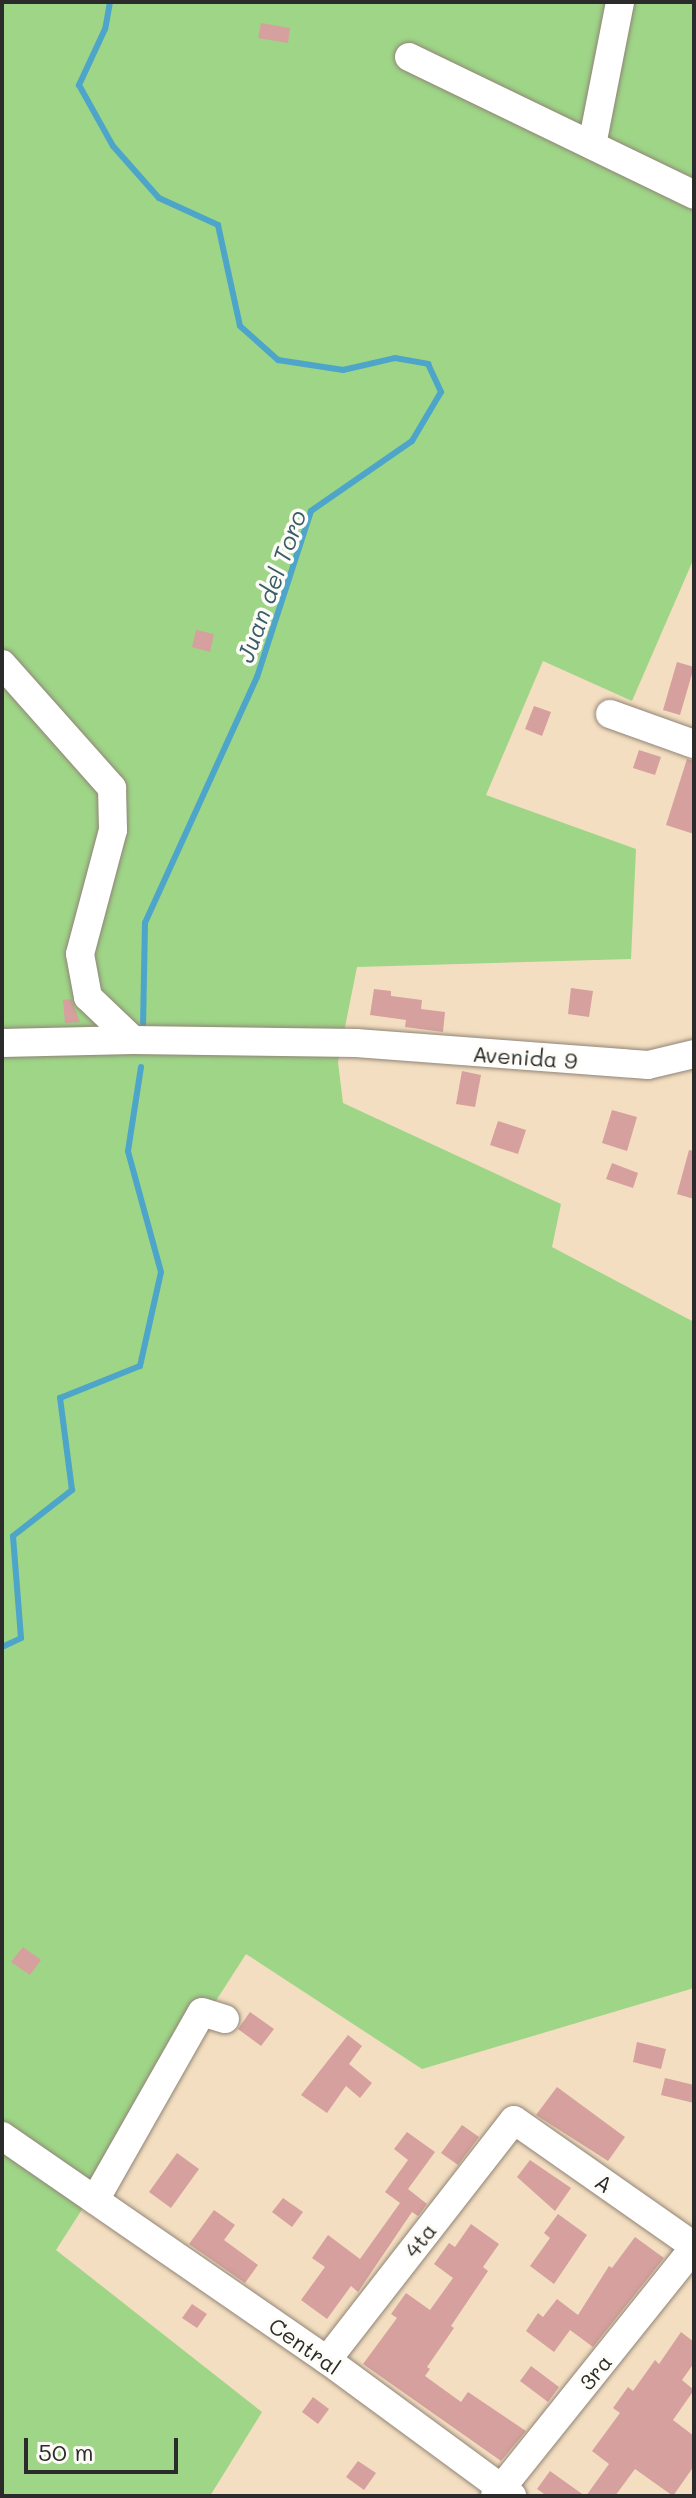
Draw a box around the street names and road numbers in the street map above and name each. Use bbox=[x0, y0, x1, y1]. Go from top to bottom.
street label: Avenida 9 bbox=[472, 1040, 578, 1074]
street label: A bbox=[590, 2168, 618, 2198]
street label: 4ta bbox=[398, 2218, 442, 2262]
street label: Central bbox=[264, 2312, 346, 2380]
street label: 3ra bbox=[573, 2349, 617, 2395]

